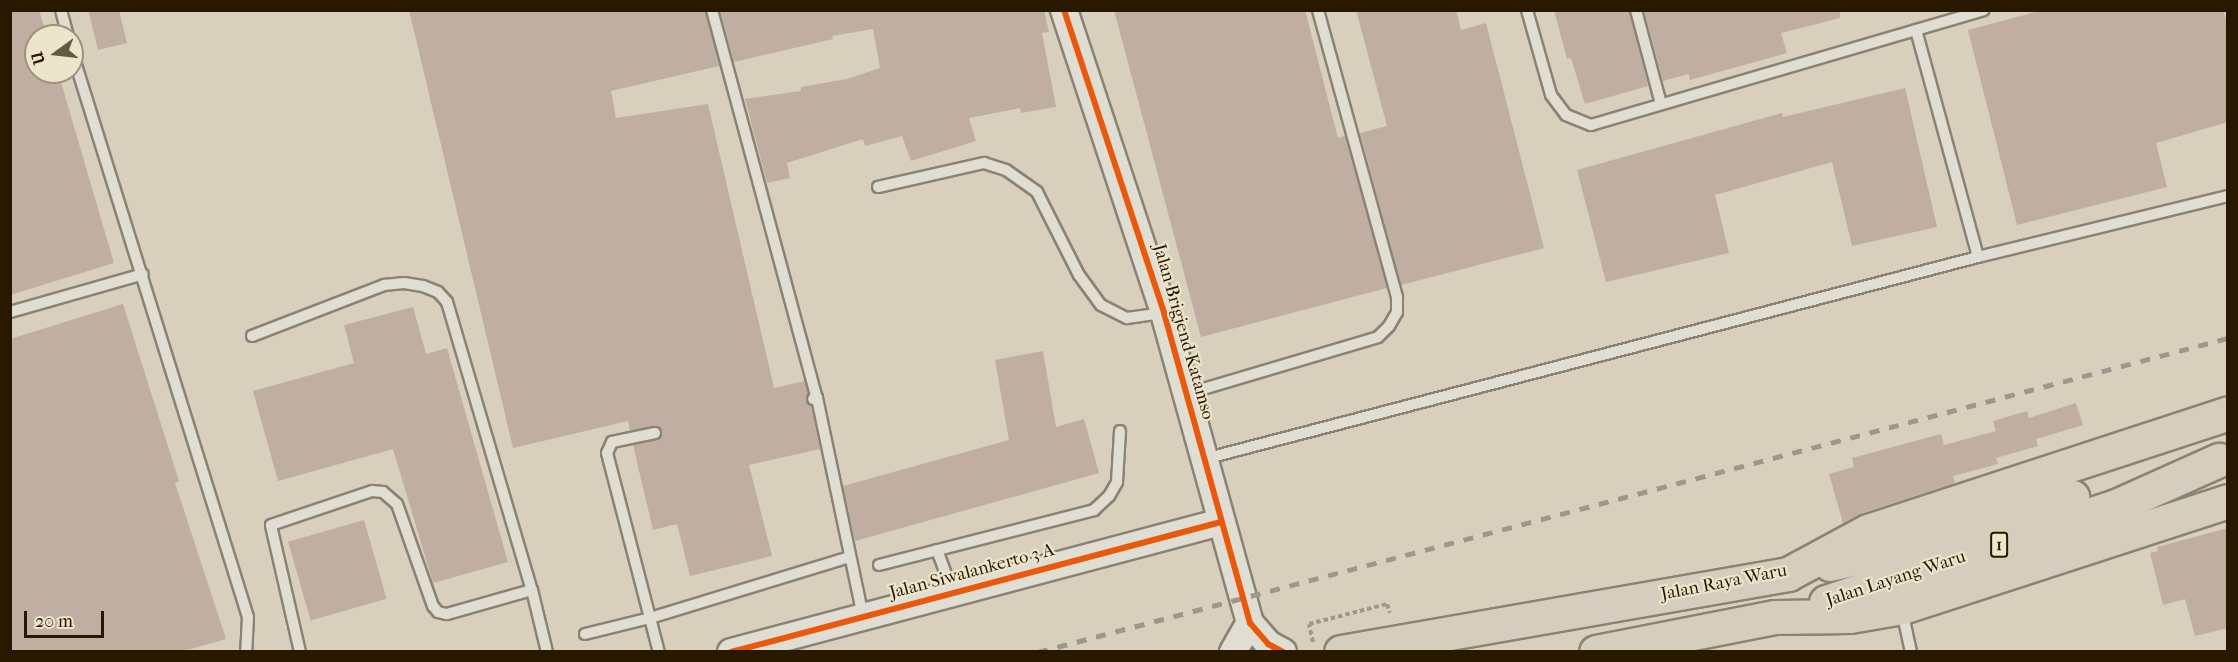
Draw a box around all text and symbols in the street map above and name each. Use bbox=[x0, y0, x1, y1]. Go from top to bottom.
north arrow bbox=[24, 24, 84, 84]
text: U bbox=[27, 50, 49, 67]
street label: Jalan Brigjend Katamso bbox=[1148, 242, 1218, 422]
road number: 1 bbox=[1990, 532, 2008, 558]
street label: Jalan Siwalankerto 3 A bbox=[887, 540, 1057, 604]
street label: Jalan Layang Waru bbox=[1823, 546, 1969, 612]
street label: Jalan Raya Waru bbox=[1659, 560, 1789, 606]
scale bar bbox=[27, 599, 106, 637]
text: 20 m bbox=[35, 611, 73, 632]

